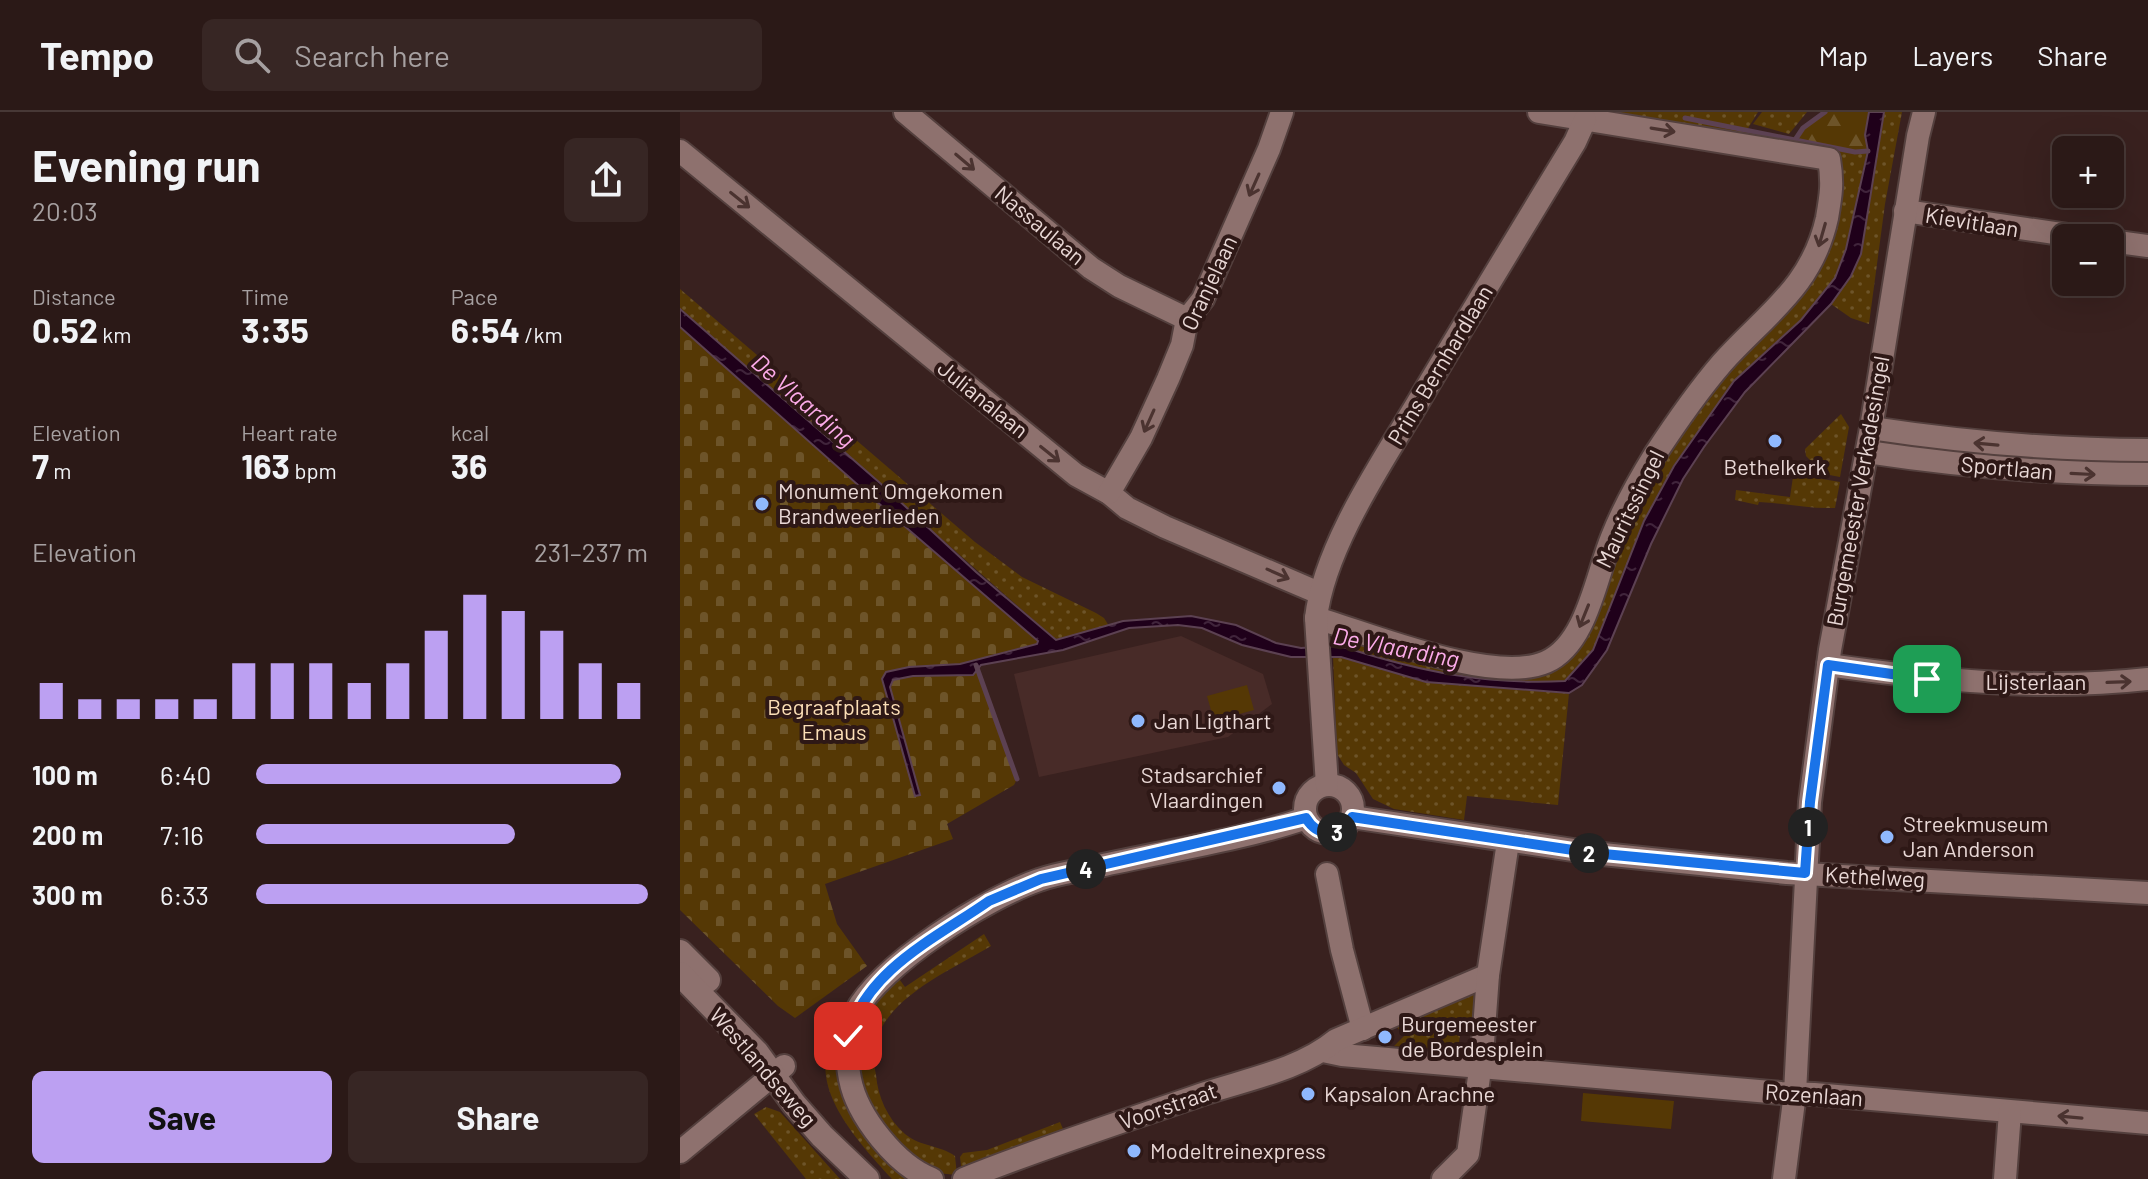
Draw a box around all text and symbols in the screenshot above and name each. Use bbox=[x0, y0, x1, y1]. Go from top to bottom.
search box bbox=[202, 19, 762, 91]
text: Tempo bbox=[40, 32, 154, 78]
icon: search bbox=[230, 33, 274, 77]
text: Search here bbox=[294, 37, 450, 73]
text: Map bbox=[1818, 38, 1868, 72]
text: Layers bbox=[1912, 38, 1993, 72]
text: Share bbox=[2037, 38, 2108, 72]
one-way arrow bbox=[1649, 124, 1675, 139]
map controls bbox=[2052, 136, 2124, 296]
button: + bbox=[2052, 136, 2124, 208]
text: Evening run bbox=[32, 138, 261, 191]
button: share bbox=[564, 138, 648, 222]
one-way arrow bbox=[954, 153, 975, 171]
one-way arrow bbox=[1245, 172, 1260, 196]
street label: Nassaulaan bbox=[990, 179, 1091, 269]
one-way arrow bbox=[730, 191, 750, 209]
text: 20:03 bbox=[32, 195, 98, 226]
street label: Kievitlaan bbox=[1924, 201, 2021, 241]
one-way arrow bbox=[1814, 222, 1829, 248]
button: − bbox=[2052, 224, 2124, 296]
street label: Oranjelaan bbox=[1175, 231, 1241, 334]
street label: Prins Bernhardlaan bbox=[1381, 280, 1497, 449]
text: Distance bbox=[32, 283, 116, 309]
text: Time bbox=[241, 283, 289, 309]
text: Pace bbox=[451, 283, 498, 309]
text: 0.52 bbox=[32, 309, 98, 350]
text: 3:35 bbox=[241, 309, 309, 350]
text: 6:54 bbox=[451, 309, 520, 350]
text: km bbox=[98, 321, 132, 347]
text: /km bbox=[520, 321, 563, 347]
water label: De Vlaarding bbox=[746, 347, 862, 453]
street label: Julianalaan bbox=[933, 354, 1034, 443]
street label: Burgemeester Verkadesingel bbox=[1820, 354, 1894, 628]
one-way arrow bbox=[1140, 408, 1155, 432]
text: Elevation bbox=[32, 419, 121, 445]
text: Heart rate bbox=[241, 419, 338, 445]
text: kcal bbox=[451, 419, 489, 445]
marker: Bethelkerk bbox=[1766, 432, 1784, 450]
one-way arrow bbox=[1973, 436, 2000, 451]
text: 7 bbox=[32, 445, 49, 486]
text: 163 bbox=[241, 445, 290, 486]
text: 36 bbox=[451, 445, 487, 486]
one-way arrow bbox=[1039, 445, 1060, 463]
street label: Mauritssingel bbox=[1590, 446, 1669, 571]
street label: Sportlaan bbox=[1960, 450, 2054, 484]
place label: Bethelkerk bbox=[1723, 453, 1827, 479]
text: m bbox=[49, 457, 71, 483]
text: bpm bbox=[290, 457, 337, 483]
one-way arrow bbox=[2069, 466, 2096, 481]
place label: Monument Omgekomen Brandweerlieden bbox=[778, 477, 1003, 528]
marker: Monument Omgekomen Brandweerlieden bbox=[753, 495, 771, 513]
text: Elevation bbox=[32, 536, 137, 567]
text: 231–237 m bbox=[534, 536, 648, 567]
one-way arrow bbox=[1265, 568, 1290, 583]
one-way arrow bbox=[1575, 604, 1590, 628]
water label: De Vlaarding bbox=[1331, 620, 1462, 673]
pin bbox=[1893, 645, 1961, 713]
icon: arrive bbox=[1905, 657, 1949, 701]
street label: Lijsterlaan bbox=[1986, 668, 2086, 694]
one-way arrow bbox=[2105, 674, 2132, 689]
park label: Begraafplaats Emaus bbox=[767, 693, 901, 744]
place label: Jan Ligthart bbox=[1154, 707, 1272, 733]
marker: Jan Ligthart bbox=[1129, 712, 1147, 730]
text: 100 m bbox=[32, 759, 98, 790]
text: 6:40 bbox=[160, 759, 211, 790]
place label: Stadsarchief Vlaardingen bbox=[1141, 761, 1263, 812]
marker: Stadsarchief Vlaardingen bbox=[1270, 779, 1288, 797]
pin: 1 bbox=[1788, 807, 1828, 847]
place label: Streekmuseum Jan Anderson bbox=[1903, 810, 2049, 861]
pin: 3 bbox=[1317, 812, 1357, 852]
text: 1 bbox=[1804, 814, 1812, 840]
text: 200 m bbox=[32, 819, 103, 850]
text: 7:16 bbox=[160, 819, 204, 850]
text: 3 bbox=[1331, 819, 1343, 845]
marker: Streekmuseum Jan Anderson bbox=[1878, 828, 1896, 846]
pin: 2 bbox=[1569, 833, 1609, 873]
text: 2 bbox=[1583, 840, 1595, 866]
pin: 4 bbox=[1066, 849, 1106, 889]
text: 4 bbox=[1079, 856, 1093, 882]
street label: Kethelweg bbox=[1824, 860, 1926, 892]
text: 300 m bbox=[32, 879, 103, 910]
text: 6:33 bbox=[160, 879, 209, 910]
street label: Westlandseweg bbox=[705, 1001, 823, 1131]
pin bbox=[814, 1002, 882, 1070]
place label: Burgemeester de Bordesplein bbox=[1401, 1010, 1543, 1061]
icon: check bbox=[826, 1014, 870, 1058]
marker: Burgemeester de Bordesplein bbox=[1376, 1028, 1394, 1046]
button: Save bbox=[32, 1071, 332, 1163]
button: Share bbox=[348, 1071, 648, 1163]
street label: Voorstraat bbox=[1116, 1076, 1220, 1134]
street label: Rozenlaan bbox=[1764, 1078, 1864, 1110]
place label: Kapsalon Arachne bbox=[1324, 1080, 1495, 1106]
marker: Kapsalon Arachne bbox=[1299, 1085, 1317, 1103]
one-way arrow bbox=[2057, 1109, 2084, 1124]
place label: Modeltreinexpress bbox=[1150, 1137, 1326, 1163]
marker: Modeltreinexpress bbox=[1125, 1142, 1143, 1160]

